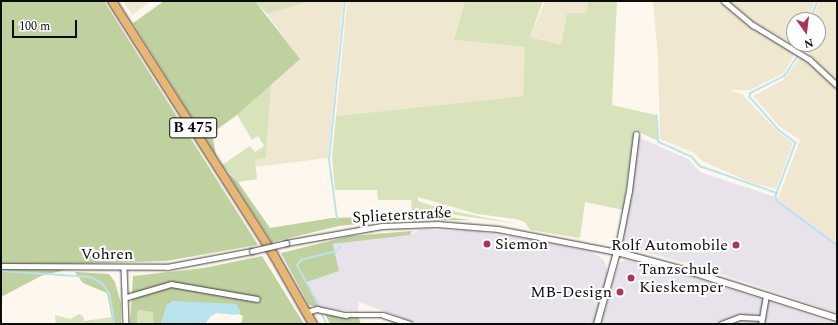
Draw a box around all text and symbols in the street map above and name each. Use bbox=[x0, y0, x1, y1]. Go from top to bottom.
scale bar bbox=[14, 12, 79, 38]
north arrow bbox=[786, 12, 826, 52]
text: 100 m bbox=[19, 17, 50, 36]
text: N bbox=[802, 34, 815, 52]
road number: B 475 bbox=[169, 115, 217, 141]
street label: Splieterstraße bbox=[352, 203, 452, 227]
place label: Siemon bbox=[495, 234, 548, 254]
place label: Rolf Automobile bbox=[611, 235, 728, 255]
marker: Siemon bbox=[482, 239, 492, 249]
marker: Rolf Automobile bbox=[731, 240, 741, 250]
street label: Vohren bbox=[81, 244, 133, 264]
place label: Tanzschule Kieskemper bbox=[639, 259, 723, 297]
marker: Tanzschule Kieskemper bbox=[626, 273, 636, 283]
place label: MB-Design bbox=[530, 282, 612, 302]
marker: MB-Design bbox=[615, 287, 625, 297]

